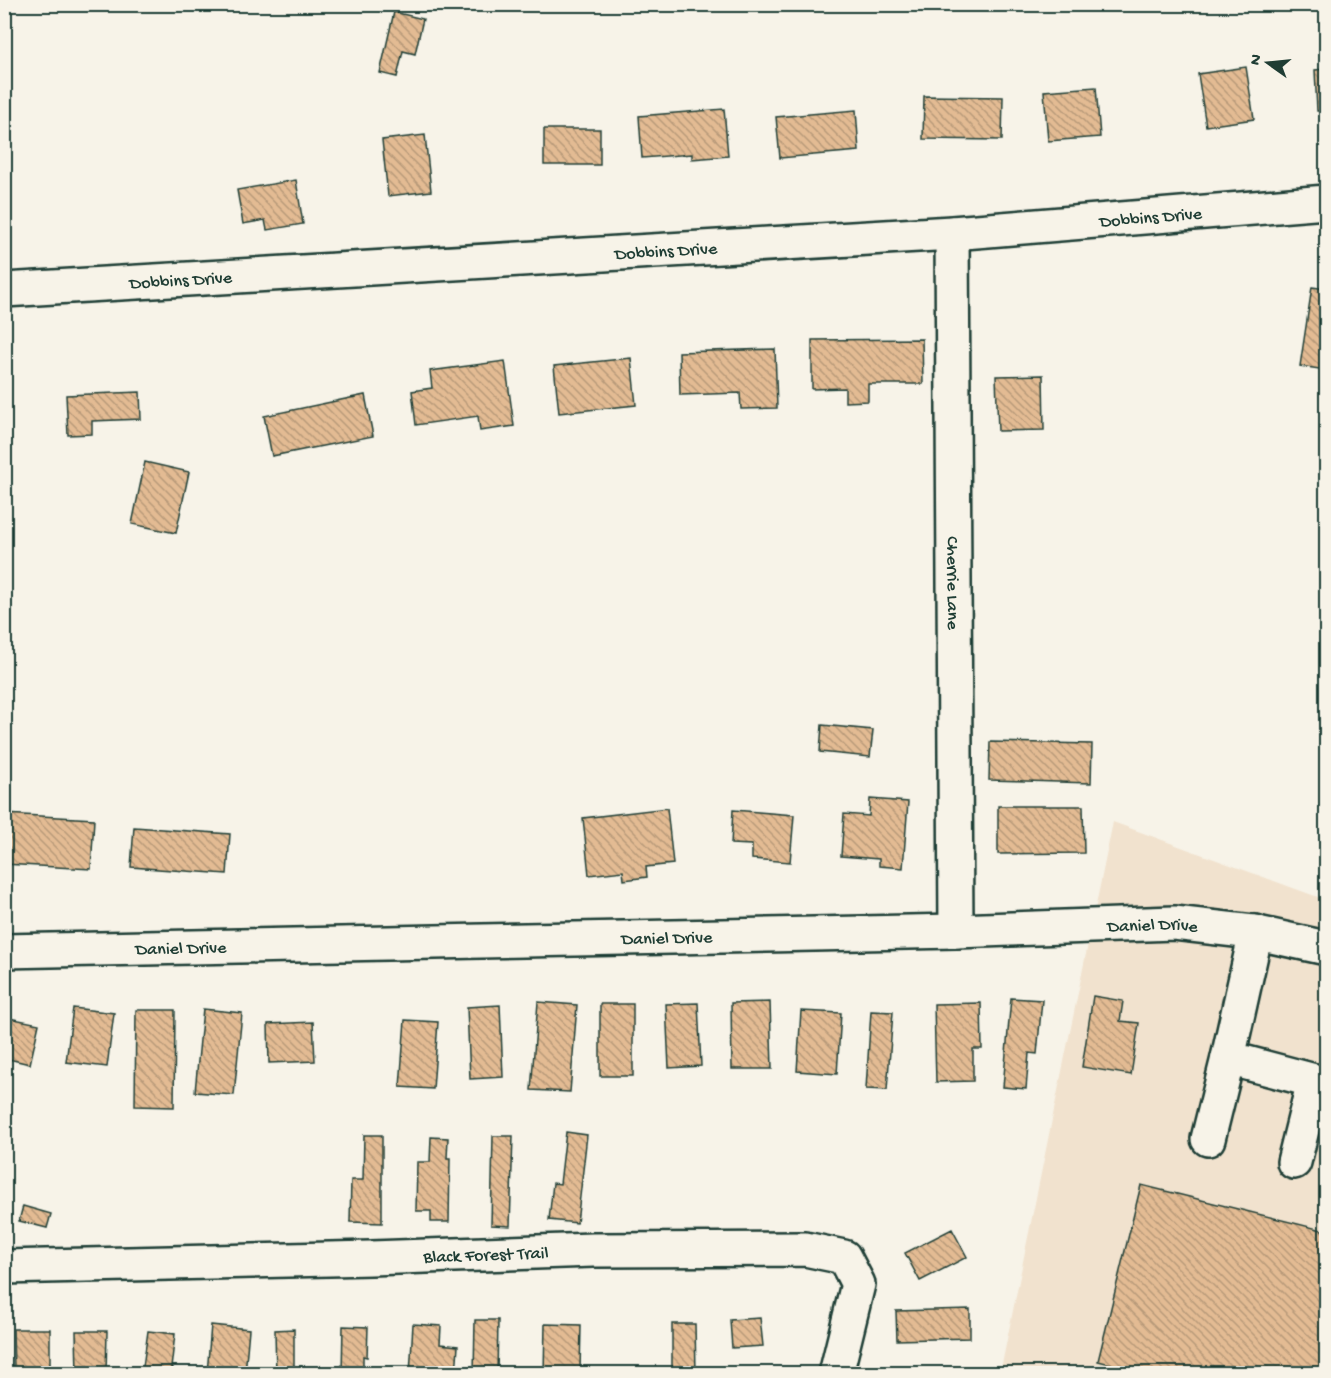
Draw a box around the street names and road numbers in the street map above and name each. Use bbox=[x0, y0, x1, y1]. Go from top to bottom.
street label: Dobbins Drive bbox=[1098, 204, 1204, 234]
street label: Dobbins Drive bbox=[613, 239, 719, 266]
street label: Dobbins Drive bbox=[128, 268, 233, 295]
street label: Cherrie Lane bbox=[941, 536, 962, 630]
street label: Daniel Drive bbox=[1106, 915, 1200, 939]
street label: Daniel Drive bbox=[620, 928, 713, 951]
street label: Daniel Drive bbox=[134, 938, 227, 961]
street label: Black Forest Trail bbox=[422, 1244, 549, 1269]

